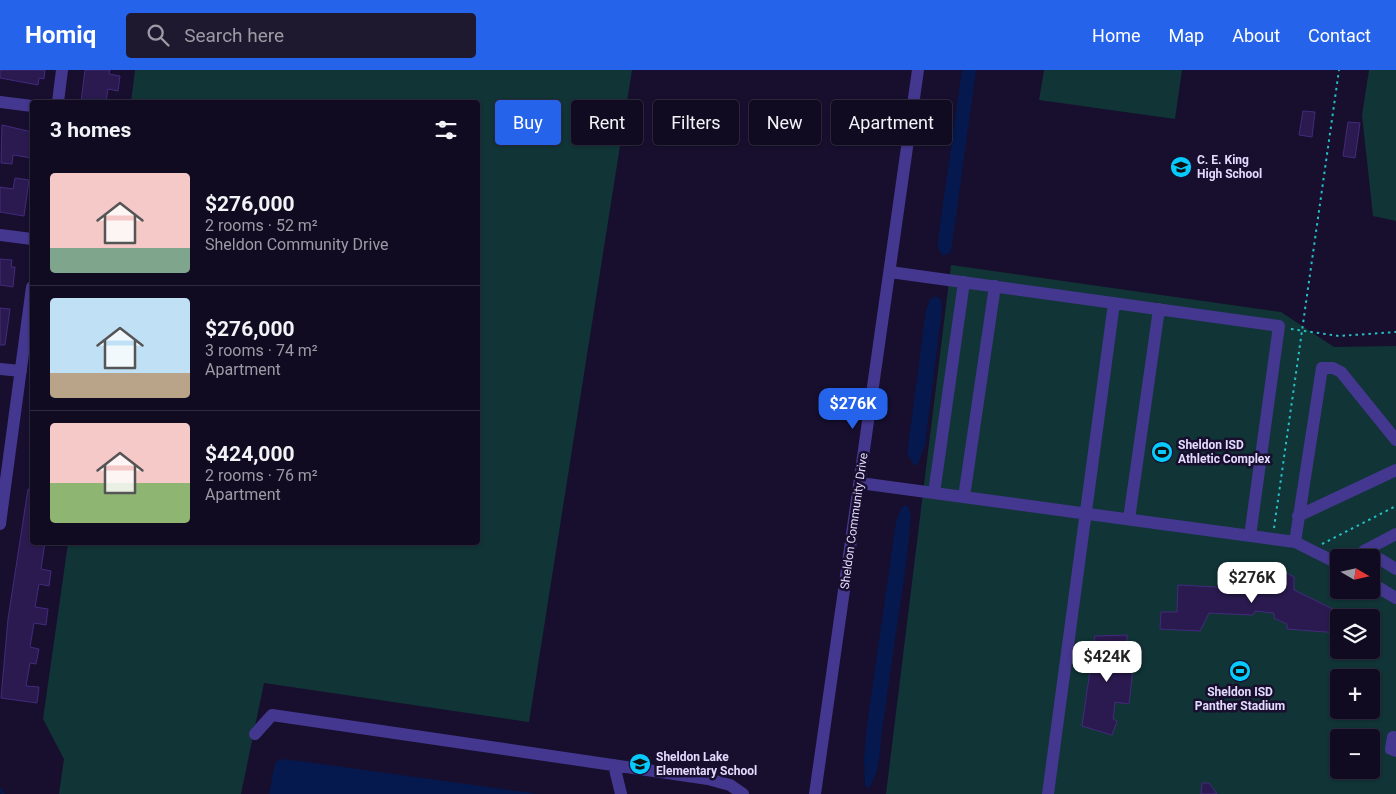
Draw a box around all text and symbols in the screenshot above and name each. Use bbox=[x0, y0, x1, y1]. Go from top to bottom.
search box bbox=[126, 13, 476, 58]
text: Homiq bbox=[25, 21, 96, 49]
icon: search bbox=[144, 21, 172, 49]
text: Search here bbox=[184, 24, 284, 47]
text: Home bbox=[1092, 25, 1141, 46]
text: Map bbox=[1169, 25, 1204, 46]
text: About bbox=[1232, 25, 1280, 46]
text: Contact bbox=[1308, 25, 1371, 46]
chip: Buy bbox=[495, 100, 561, 145]
chip: Rent bbox=[571, 100, 643, 145]
chip: Filters bbox=[653, 100, 739, 145]
chip: New bbox=[749, 100, 821, 145]
chip: Apartment bbox=[831, 100, 952, 145]
icon: filters bbox=[432, 116, 460, 144]
text: 3 homes bbox=[50, 118, 131, 142]
place label: C. E. King High School bbox=[1197, 153, 1262, 181]
school or university icon: C. E. King High School bbox=[1169, 155, 1193, 179]
text: $276,000 bbox=[205, 192, 295, 216]
icon: home bbox=[90, 193, 150, 253]
text: 2 rooms · 52 m² bbox=[205, 216, 318, 235]
text: Sheldon Community Drive bbox=[205, 235, 389, 254]
text: $276,000 bbox=[205, 317, 295, 341]
icon: home bbox=[90, 318, 150, 378]
text: 3 rooms · 74 m² bbox=[205, 341, 318, 360]
text: Apartment bbox=[205, 360, 281, 379]
pin: $276K bbox=[818, 388, 888, 430]
text: $276K bbox=[830, 394, 876, 413]
place label: Sheldon ISD Athletic Complex bbox=[1178, 438, 1271, 466]
sports icon: Sheldon ISD Athletic Complex bbox=[1150, 440, 1174, 464]
text: $424,000 bbox=[205, 442, 295, 466]
icon: home bbox=[90, 443, 150, 503]
street label: Sheldon Community Drive bbox=[837, 452, 871, 590]
text: 2 rooms · 76 m² bbox=[205, 466, 318, 485]
text: Apartment bbox=[205, 485, 281, 504]
north arrow bbox=[1330, 549, 1380, 599]
map controls bbox=[1330, 549, 1380, 779]
pin: $276K bbox=[1217, 562, 1287, 604]
text: $276K bbox=[1229, 568, 1275, 587]
button: layers bbox=[1330, 609, 1380, 659]
pin: $424K bbox=[1072, 640, 1142, 683]
text: $424K bbox=[1084, 647, 1130, 666]
sports icon: Sheldon ISD Panther Stadium bbox=[1228, 659, 1252, 683]
button: + bbox=[1330, 669, 1380, 719]
place label: Sheldon ISD Panther Stadium bbox=[1195, 685, 1285, 713]
button: − bbox=[1330, 729, 1380, 779]
place label: Sheldon Lake Elementary School bbox=[656, 750, 757, 778]
school or university icon: Sheldon Lake Elementary School bbox=[628, 752, 652, 776]

